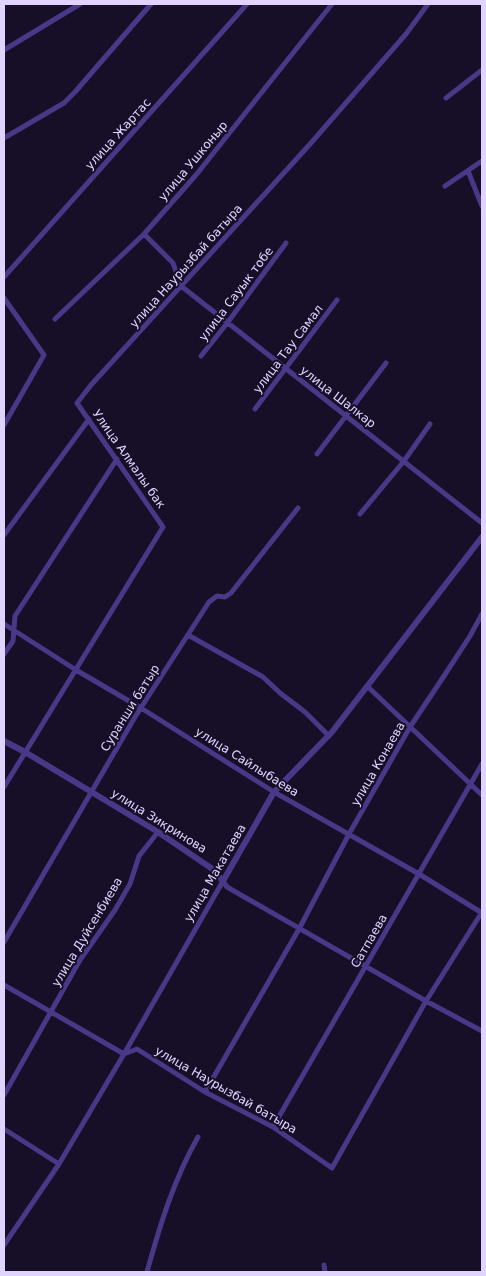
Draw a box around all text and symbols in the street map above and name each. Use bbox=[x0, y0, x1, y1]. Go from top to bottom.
street label: улица Жартас bbox=[82, 96, 154, 172]
street label: улица Ушконыр bbox=[156, 118, 230, 204]
street label: улица Наурызбай батыра bbox=[127, 201, 245, 331]
street label: улица Сауык тобе bbox=[196, 244, 276, 344]
street label: улица Тау Самал bbox=[250, 302, 326, 396]
street label: улица Шалкар bbox=[297, 363, 379, 431]
street label: Улица Алмалы бак bbox=[90, 407, 168, 511]
street label: Суранши батыр bbox=[98, 662, 162, 754]
street label: улица Конаева bbox=[348, 719, 408, 809]
street label: улица Сайлыбаева bbox=[193, 724, 301, 800]
street label: улица Зикринова bbox=[109, 786, 209, 856]
street label: улица Макатаева bbox=[181, 822, 249, 924]
street label: улица Дуйсенбиева bbox=[49, 875, 125, 989]
street label: Сатпаева bbox=[348, 912, 390, 970]
street label: улица Наурызбай батыра bbox=[153, 1044, 299, 1136]

